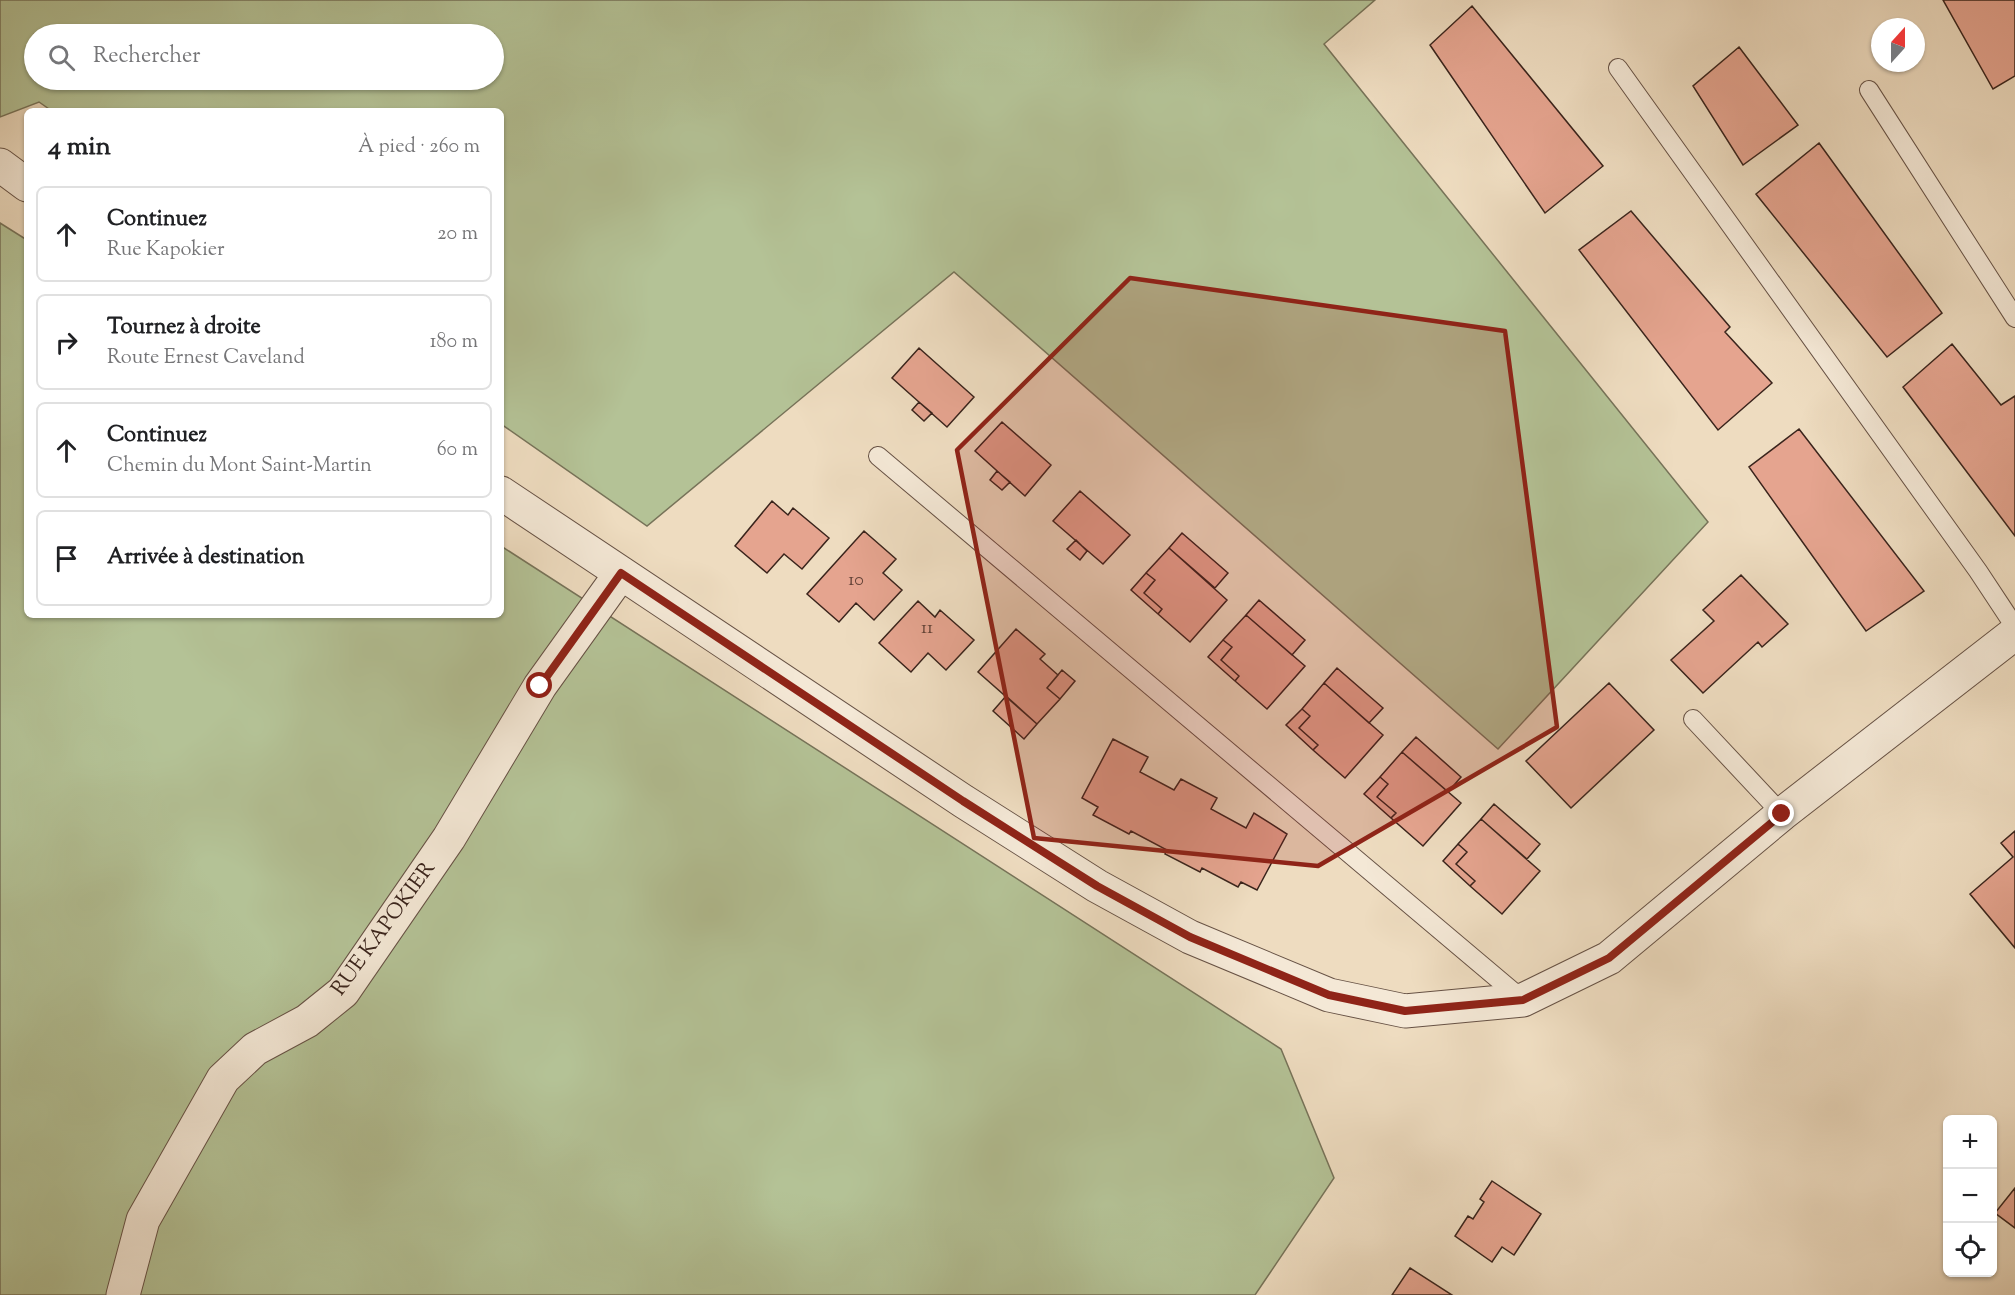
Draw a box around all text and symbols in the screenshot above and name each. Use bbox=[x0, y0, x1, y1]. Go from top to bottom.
north arrow bbox=[1871, 18, 1925, 72]
search box bbox=[24, 24, 504, 90]
icon: search bbox=[45, 41, 78, 74]
text: Rechercher bbox=[93, 41, 200, 73]
text: 4 min bbox=[48, 129, 111, 166]
text: À pied · 260 m bbox=[358, 133, 480, 162]
text: Continuez bbox=[107, 204, 207, 236]
icon: ahead bbox=[50, 218, 83, 251]
text: 20 m bbox=[437, 220, 478, 249]
text: Rue Kapokier bbox=[107, 236, 225, 265]
text: Tournez à droite bbox=[107, 312, 261, 344]
icon: right bbox=[50, 326, 83, 359]
text: 180 m bbox=[430, 328, 478, 357]
text: Route Ernest Caveland bbox=[107, 344, 305, 373]
text: Continuez bbox=[107, 420, 207, 452]
icon: ahead bbox=[50, 434, 83, 467]
text: 60 m bbox=[437, 436, 478, 465]
text: Chemin du Mont Saint-Martin bbox=[107, 452, 372, 481]
icon: arrive bbox=[50, 542, 83, 575]
text: Arrivée à destination bbox=[107, 542, 304, 574]
house number: 10 bbox=[848, 568, 864, 594]
house number: 11 bbox=[921, 616, 933, 642]
route start bbox=[526, 672, 552, 698]
route end bbox=[1768, 800, 1794, 826]
street label: RUE KAPOKIER bbox=[325, 855, 443, 1003]
map controls bbox=[1943, 1115, 1997, 1277]
button: + bbox=[1943, 1115, 1997, 1169]
button: − bbox=[1943, 1169, 1997, 1223]
button: locate bbox=[1943, 1223, 1997, 1277]

